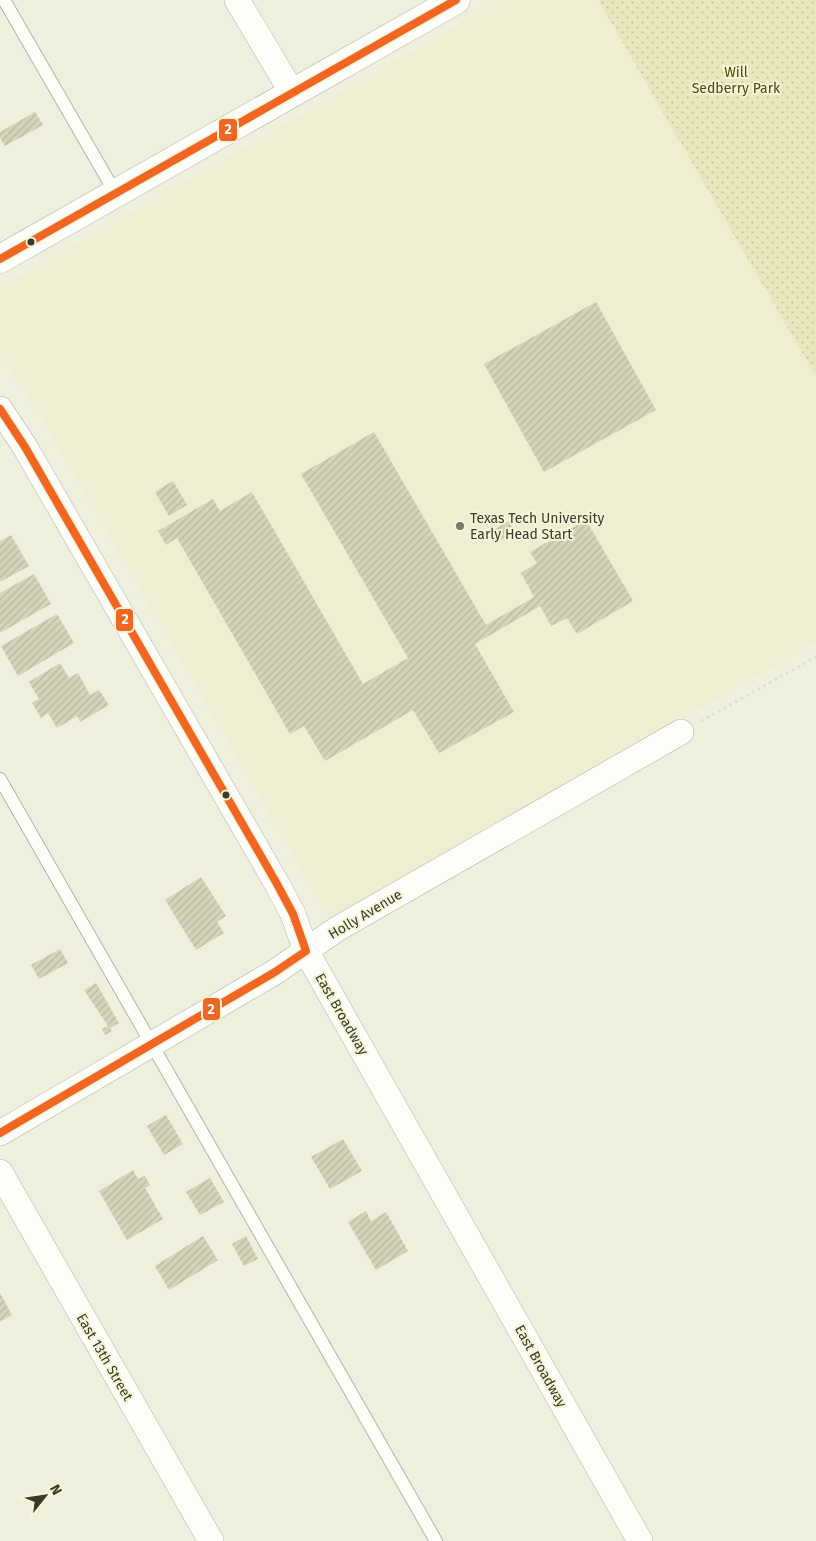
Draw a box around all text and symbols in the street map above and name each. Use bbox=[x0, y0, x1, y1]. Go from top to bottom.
park label: Will Sedberry Park bbox=[692, 64, 781, 97]
line badge: 2 bbox=[218, 118, 238, 142]
text: 2 bbox=[224, 121, 232, 138]
unlabelled marker bbox=[26, 237, 36, 247]
place label: Texas Tech University Early Head Start bbox=[470, 510, 605, 543]
marker: Texas Tech University Early Head Start bbox=[454, 520, 466, 532]
line badge: 2 bbox=[115, 608, 134, 632]
text: 2 bbox=[121, 611, 129, 628]
unlabelled marker bbox=[221, 790, 231, 800]
street label: Holly Avenue bbox=[325, 886, 405, 943]
street label: East Broadway bbox=[311, 970, 372, 1058]
line badge: 2 bbox=[202, 997, 221, 1021]
text: 2 bbox=[207, 1001, 215, 1018]
street label: East 13th Street bbox=[73, 1311, 137, 1405]
street label: East Broadway bbox=[511, 1322, 570, 1411]
north arrow bbox=[20, 1471, 70, 1521]
text: N bbox=[46, 1481, 66, 1498]

